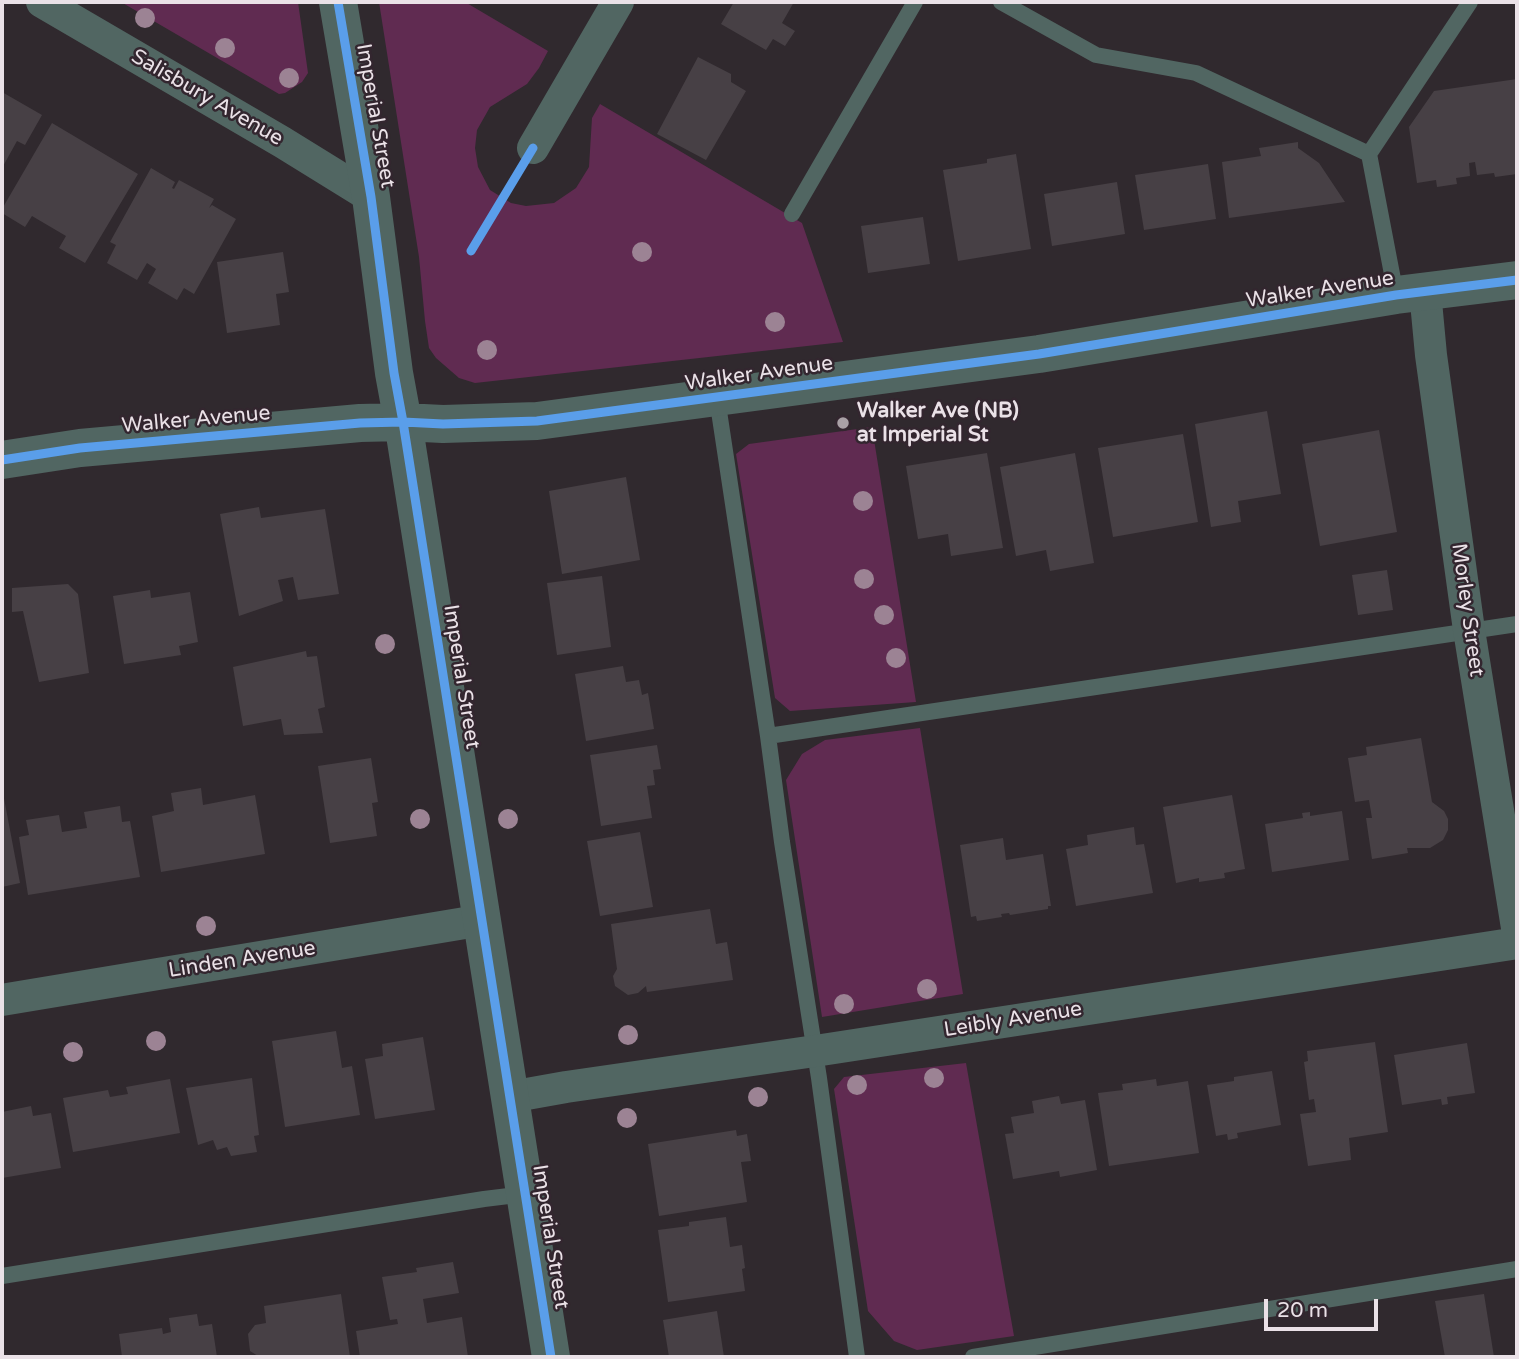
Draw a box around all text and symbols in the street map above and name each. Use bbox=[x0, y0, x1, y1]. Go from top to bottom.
street label: Imperial Street bbox=[350, 42, 400, 190]
street label: Salisbury Avenue bbox=[127, 44, 287, 152]
street label: Walker Avenue bbox=[1244, 266, 1396, 314]
street label: Walker Avenue bbox=[683, 351, 835, 397]
place label: Walker Ave (NB) at Imperial St bbox=[857, 398, 1019, 448]
street label: Walker Avenue bbox=[121, 401, 271, 439]
marker: Walker Ave (NB) at Imperial St bbox=[835, 415, 851, 431]
street label: Morley Street bbox=[1445, 542, 1489, 678]
street label: Imperial Street bbox=[437, 603, 485, 751]
street label: Linden Avenue bbox=[167, 936, 317, 984]
street label: Leibly Avenue bbox=[942, 997, 1084, 1043]
street label: Imperial Street bbox=[526, 1163, 574, 1311]
scale bar bbox=[1267, 1286, 1381, 1330]
text: 20 m bbox=[1277, 1298, 1328, 1323]

